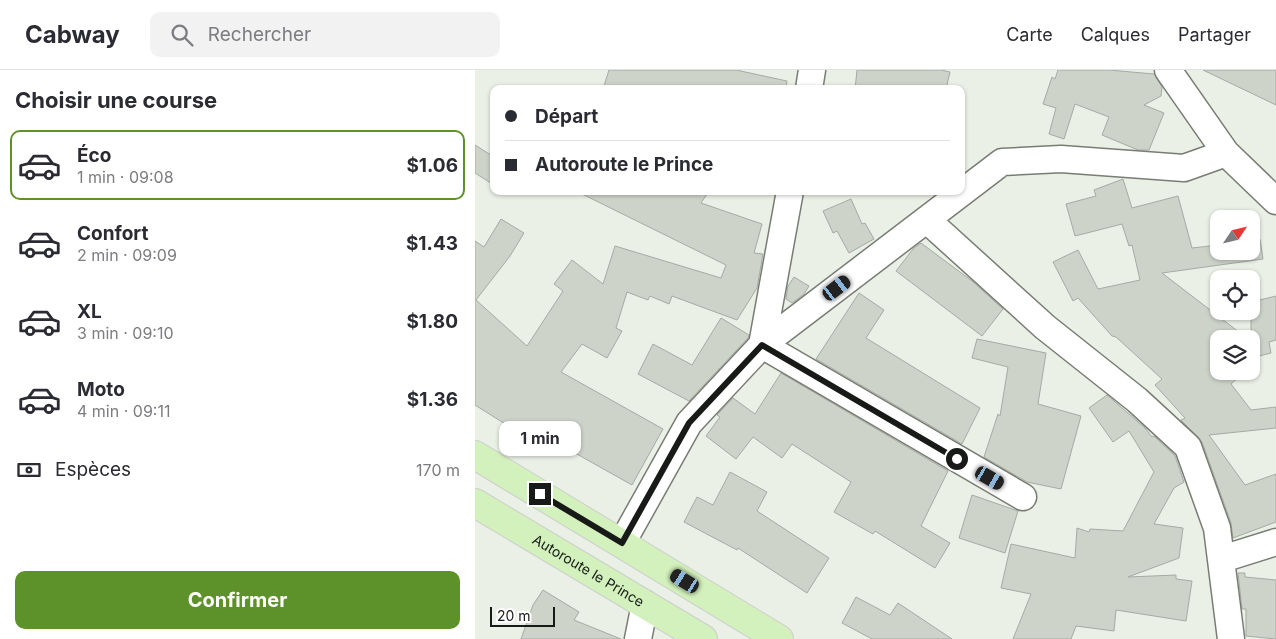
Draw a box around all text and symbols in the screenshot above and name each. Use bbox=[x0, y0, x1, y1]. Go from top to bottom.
search box bbox=[150, 12, 500, 57]
text: Cabway bbox=[25, 20, 120, 49]
icon: search bbox=[168, 21, 196, 49]
text: Rechercher bbox=[208, 23, 311, 46]
text: Carte bbox=[1006, 24, 1053, 45]
text: Calques bbox=[1081, 24, 1150, 45]
text: Partager bbox=[1178, 24, 1251, 45]
text: Choisir une course bbox=[15, 87, 217, 113]
text: Départ bbox=[535, 105, 598, 128]
icon: car bbox=[17, 143, 62, 188]
text: Éco bbox=[77, 144, 111, 167]
text: Autoroute le Prince bbox=[535, 153, 713, 176]
text: $1.06 bbox=[406, 154, 458, 177]
text: 1 min · 09:08 bbox=[77, 167, 174, 187]
north arrow bbox=[1210, 210, 1260, 260]
map controls bbox=[1210, 210, 1260, 380]
icon: car bbox=[17, 221, 62, 266]
text: Confort bbox=[77, 222, 148, 245]
text: $1.43 bbox=[406, 232, 458, 255]
text: 2 min · 09:09 bbox=[77, 245, 177, 265]
button: locate bbox=[1210, 270, 1260, 320]
car bbox=[820, 273, 853, 303]
icon: car bbox=[17, 299, 62, 344]
text: XL bbox=[77, 300, 102, 323]
text: $1.80 bbox=[406, 310, 458, 333]
text: 3 min · 09:10 bbox=[77, 323, 174, 343]
button: layers bbox=[1210, 330, 1260, 380]
icon: car bbox=[17, 377, 62, 422]
text: Moto bbox=[77, 378, 125, 401]
text: $1.36 bbox=[407, 388, 458, 411]
text: 4 min · 09:11 bbox=[77, 401, 170, 421]
callout: 1 min bbox=[499, 422, 581, 456]
text: 1 min bbox=[520, 428, 560, 448]
route start bbox=[946, 448, 968, 470]
icon: cash bbox=[15, 456, 43, 484]
text: Espèces bbox=[55, 458, 131, 481]
text: 170 m bbox=[416, 460, 460, 480]
car bbox=[973, 464, 1006, 492]
route end bbox=[529, 483, 551, 505]
street label: Autoroute le Prince bbox=[530, 530, 647, 610]
car bbox=[668, 567, 701, 595]
button: Confirmer bbox=[15, 571, 460, 629]
scale bar bbox=[490, 604, 555, 627]
text: 20 m bbox=[497, 607, 531, 624]

